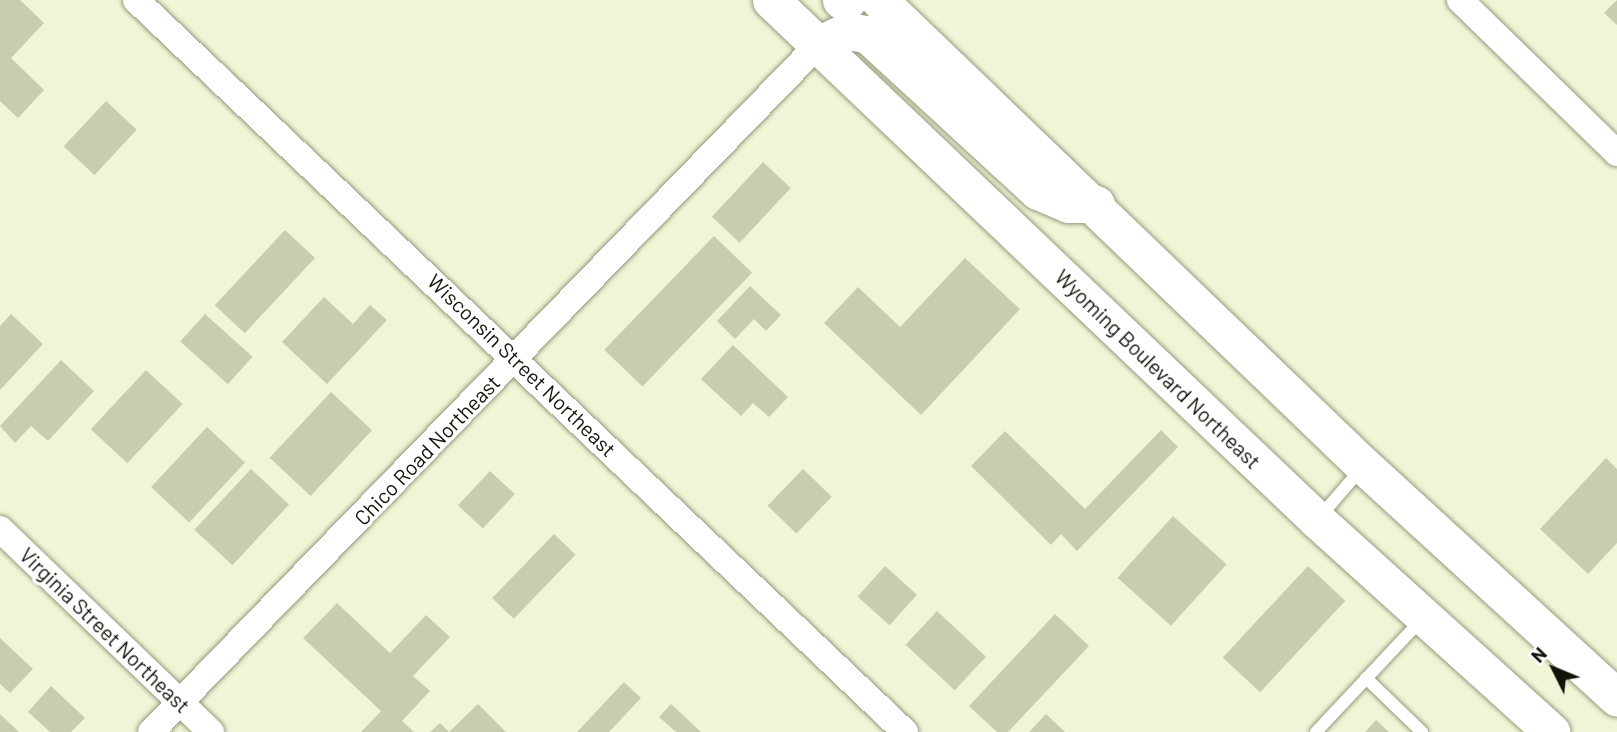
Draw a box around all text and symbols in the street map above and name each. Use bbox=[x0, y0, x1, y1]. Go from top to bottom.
street label: Wyoming Boulevard Northeast bbox=[1050, 264, 1266, 474]
street label: Wisconsin Street Northeast bbox=[423, 268, 621, 462]
street label: Chico Road Northeast bbox=[349, 370, 505, 530]
street label: Virginia Street Northeast bbox=[15, 542, 195, 718]
north arrow bbox=[1519, 634, 1589, 704]
text: N bbox=[1526, 642, 1551, 667]

